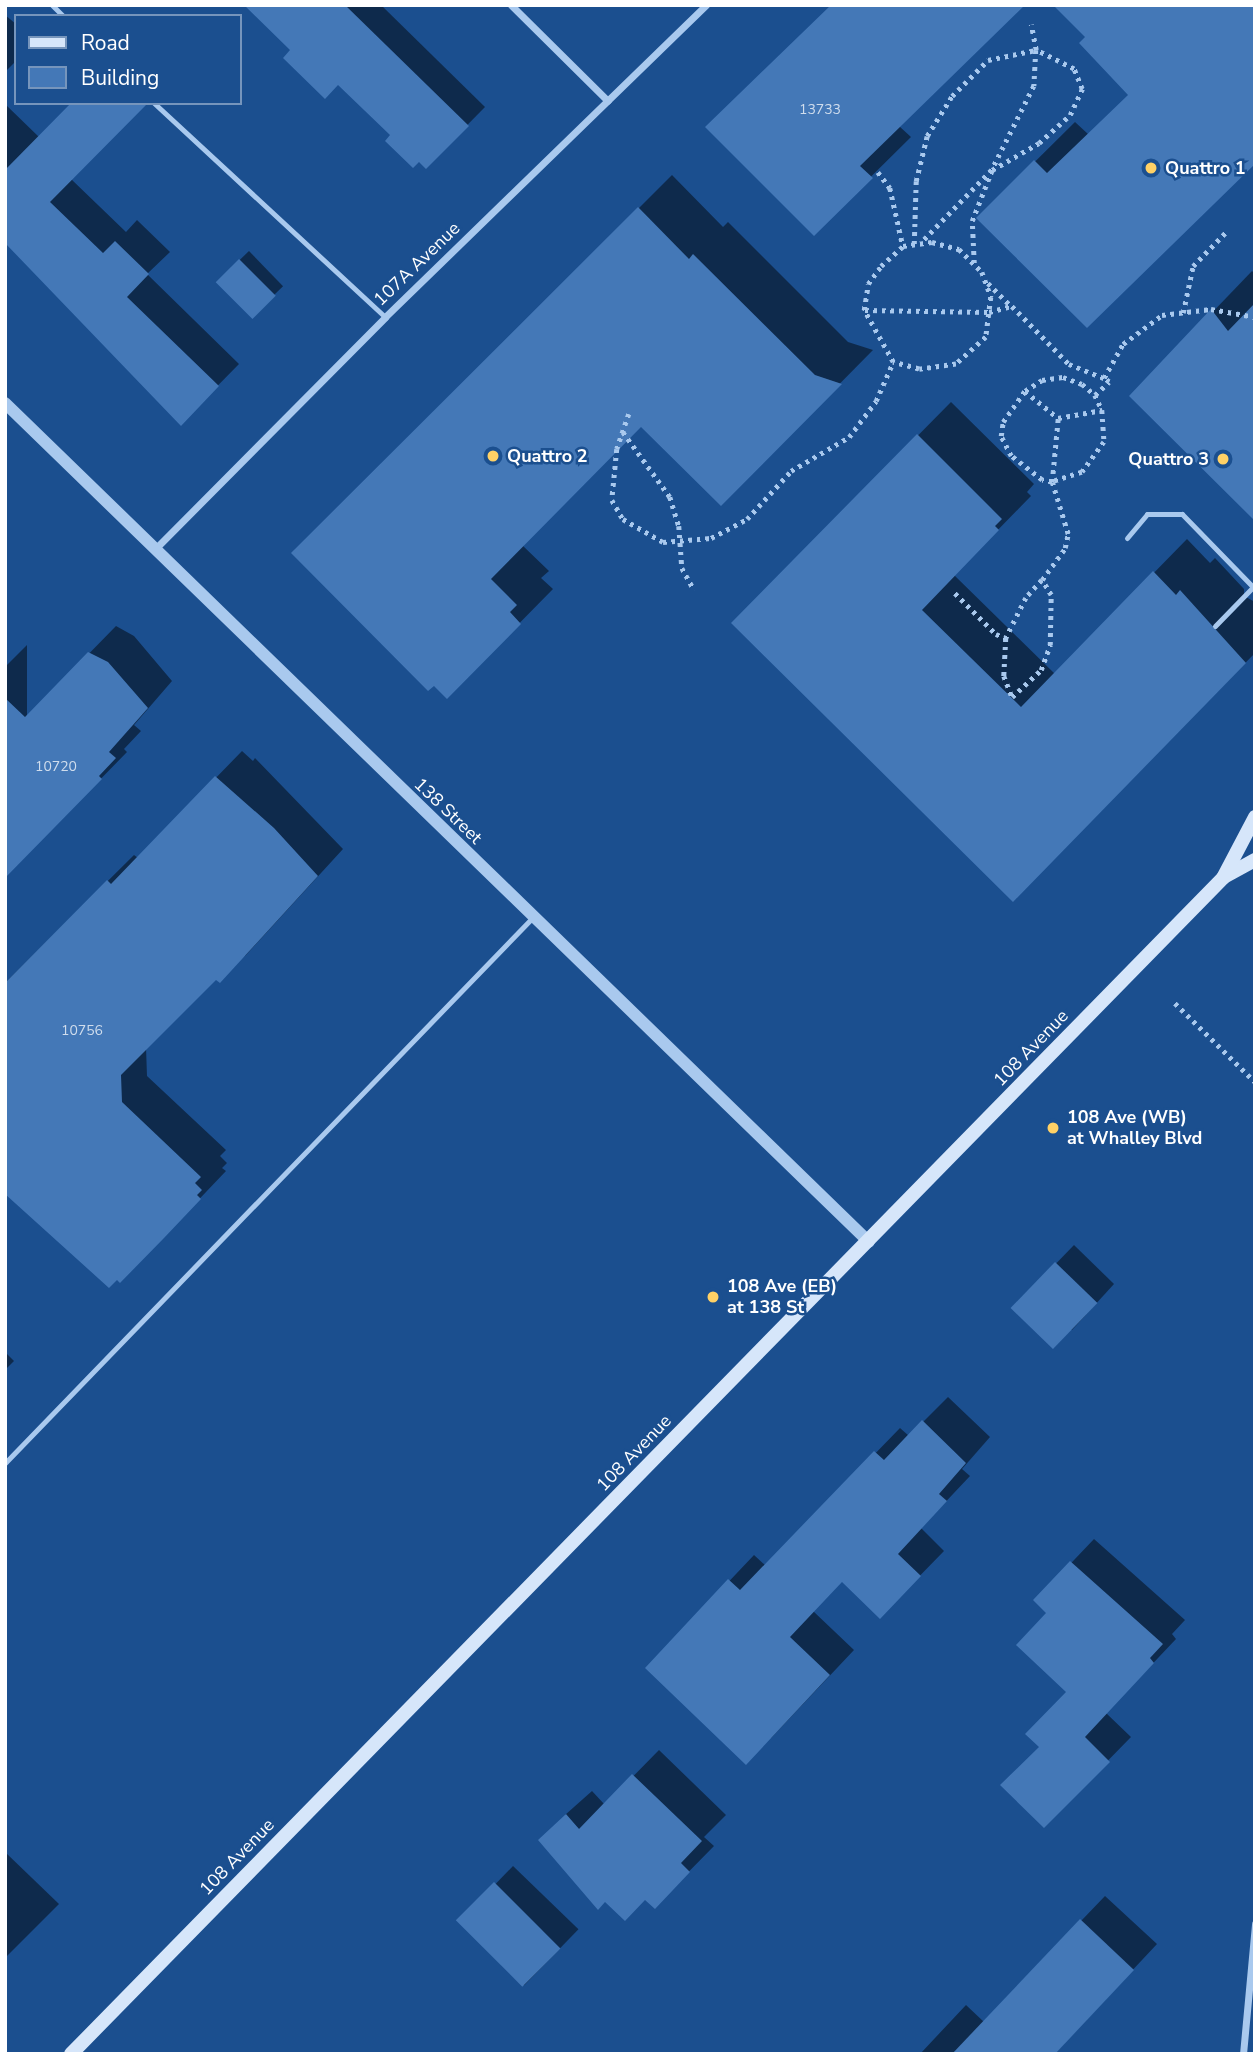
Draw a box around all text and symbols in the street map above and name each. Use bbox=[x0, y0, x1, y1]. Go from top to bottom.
legend bbox=[14, 14, 242, 105]
text: Road bbox=[81, 29, 130, 57]
text: Building bbox=[81, 64, 159, 92]
house number: 13733 bbox=[799, 102, 841, 118]
place label: Quattro 1 bbox=[1165, 157, 1246, 179]
marker: Quattro 1 bbox=[1143, 160, 1159, 176]
street label: 107A Avenue bbox=[369, 218, 465, 310]
place label: Quattro 2 bbox=[507, 445, 588, 467]
marker: Quattro 2 bbox=[485, 448, 501, 464]
place label: Quattro 3 bbox=[1128, 448, 1209, 470]
marker: Quattro 3 bbox=[1215, 451, 1231, 467]
house number: 10720 bbox=[35, 759, 77, 775]
street label: 138 Street bbox=[410, 773, 486, 849]
street label: 108 Avenue bbox=[989, 1005, 1073, 1091]
house number: 10756 bbox=[61, 1023, 103, 1039]
place label: 108 Ave (WB) at Whalley Blvd bbox=[1067, 1107, 1202, 1150]
marker: 108 Ave (WB) at Whalley Blvd bbox=[1045, 1120, 1061, 1136]
place label: 108 Ave (EB) at 138 St bbox=[727, 1276, 837, 1318]
marker: 108 Ave (EB) at 138 St bbox=[705, 1289, 721, 1305]
street label: 108 Avenue bbox=[592, 1410, 676, 1496]
street label: 108 Avenue bbox=[195, 1814, 279, 1900]

